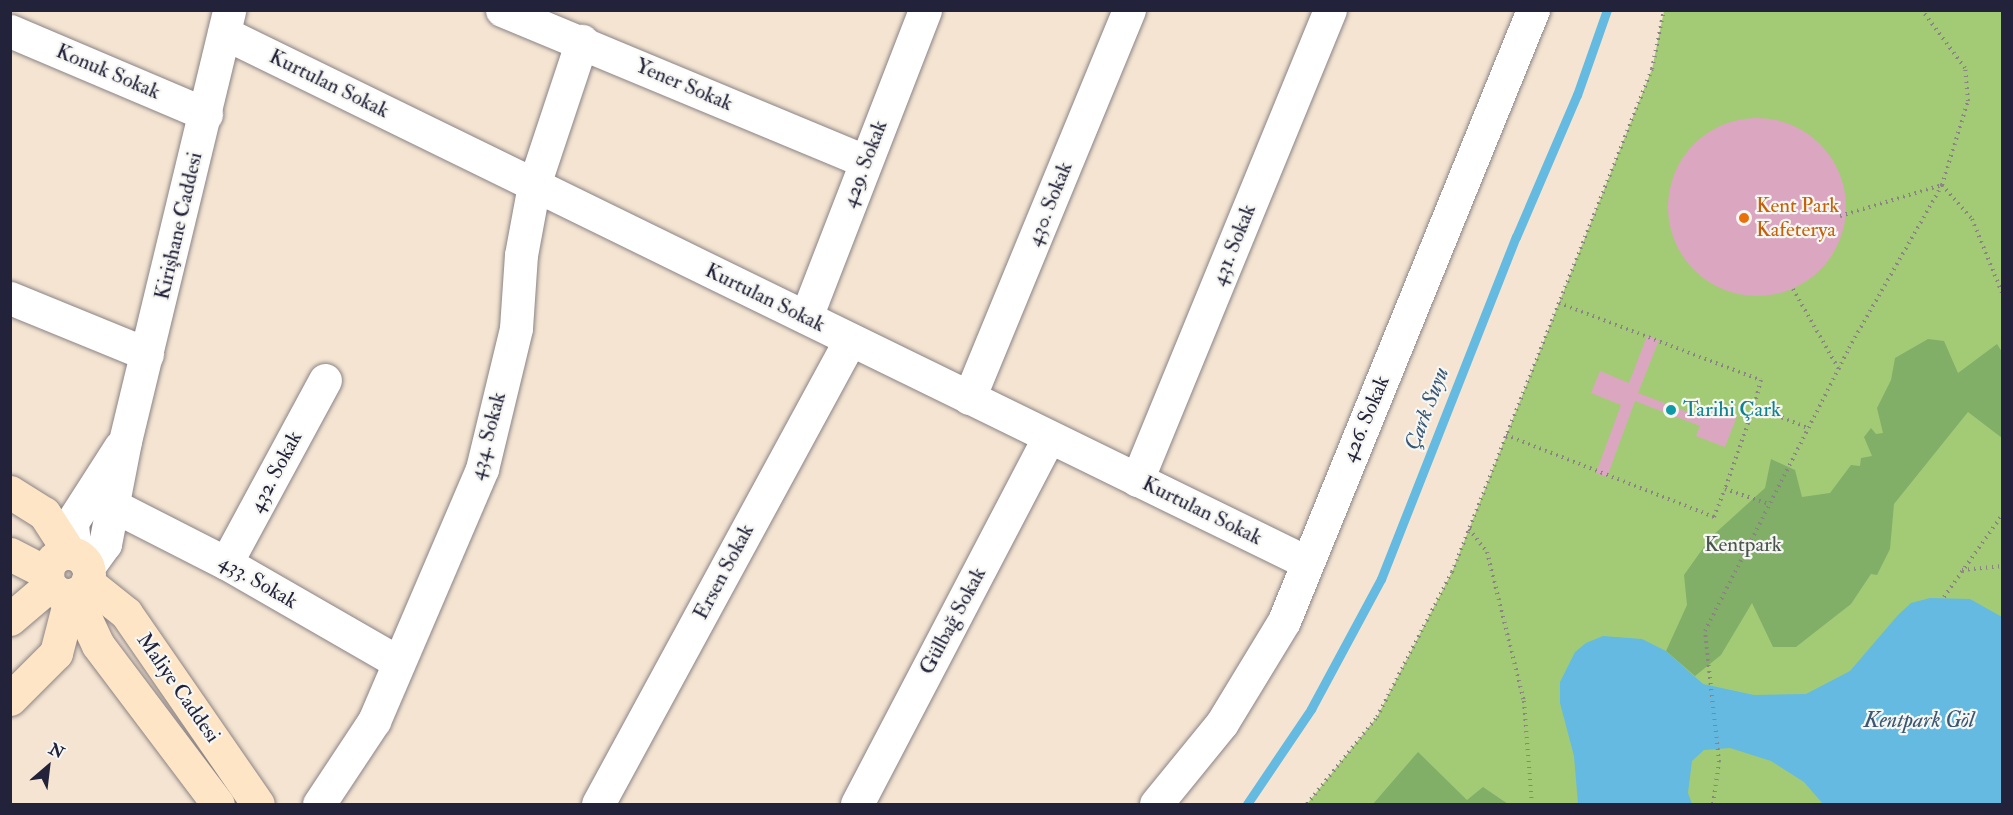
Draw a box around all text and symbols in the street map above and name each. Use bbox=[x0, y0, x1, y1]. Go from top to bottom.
street label: Konuk Sokak bbox=[52, 39, 164, 105]
street label: Kurtulan Sokak bbox=[265, 44, 393, 124]
street label: Yener Sokak bbox=[632, 53, 736, 117]
street label: 429. Sokak bbox=[837, 117, 893, 211]
street label: Kirişhane Caddesi bbox=[150, 150, 208, 302]
street label: 430. Sokak bbox=[1022, 158, 1078, 250]
place label: Kent Park Kafeterya bbox=[1756, 193, 1839, 243]
street label: 431. Sokak bbox=[1206, 201, 1262, 289]
marker: Kent Park Kafeterya bbox=[1737, 211, 1751, 225]
street label: Kurtulan Sokak bbox=[701, 258, 829, 338]
water label: Çark Suyu bbox=[1399, 364, 1455, 454]
street label: 426. Sokak bbox=[1337, 372, 1395, 466]
street label: 434. Sokak bbox=[464, 389, 512, 483]
place label: Tarihi Çark bbox=[1683, 397, 1781, 423]
marker: Tarihi Çark bbox=[1664, 403, 1678, 417]
street label: 432. Sokak bbox=[244, 427, 308, 517]
street label: Kurtulan Sokak bbox=[1138, 471, 1266, 551]
street label: Ersen Sokak bbox=[688, 520, 760, 624]
park label: Kentpark bbox=[1704, 532, 1782, 558]
street label: 433. Sokak bbox=[214, 550, 302, 614]
street label: Gülbağ Sokak bbox=[914, 563, 992, 679]
street label: Maliye Caddesi bbox=[131, 628, 225, 748]
water label: Kentpark Göl bbox=[1864, 708, 1974, 734]
north arrow bbox=[18, 737, 78, 797]
text: N bbox=[45, 739, 67, 763]

